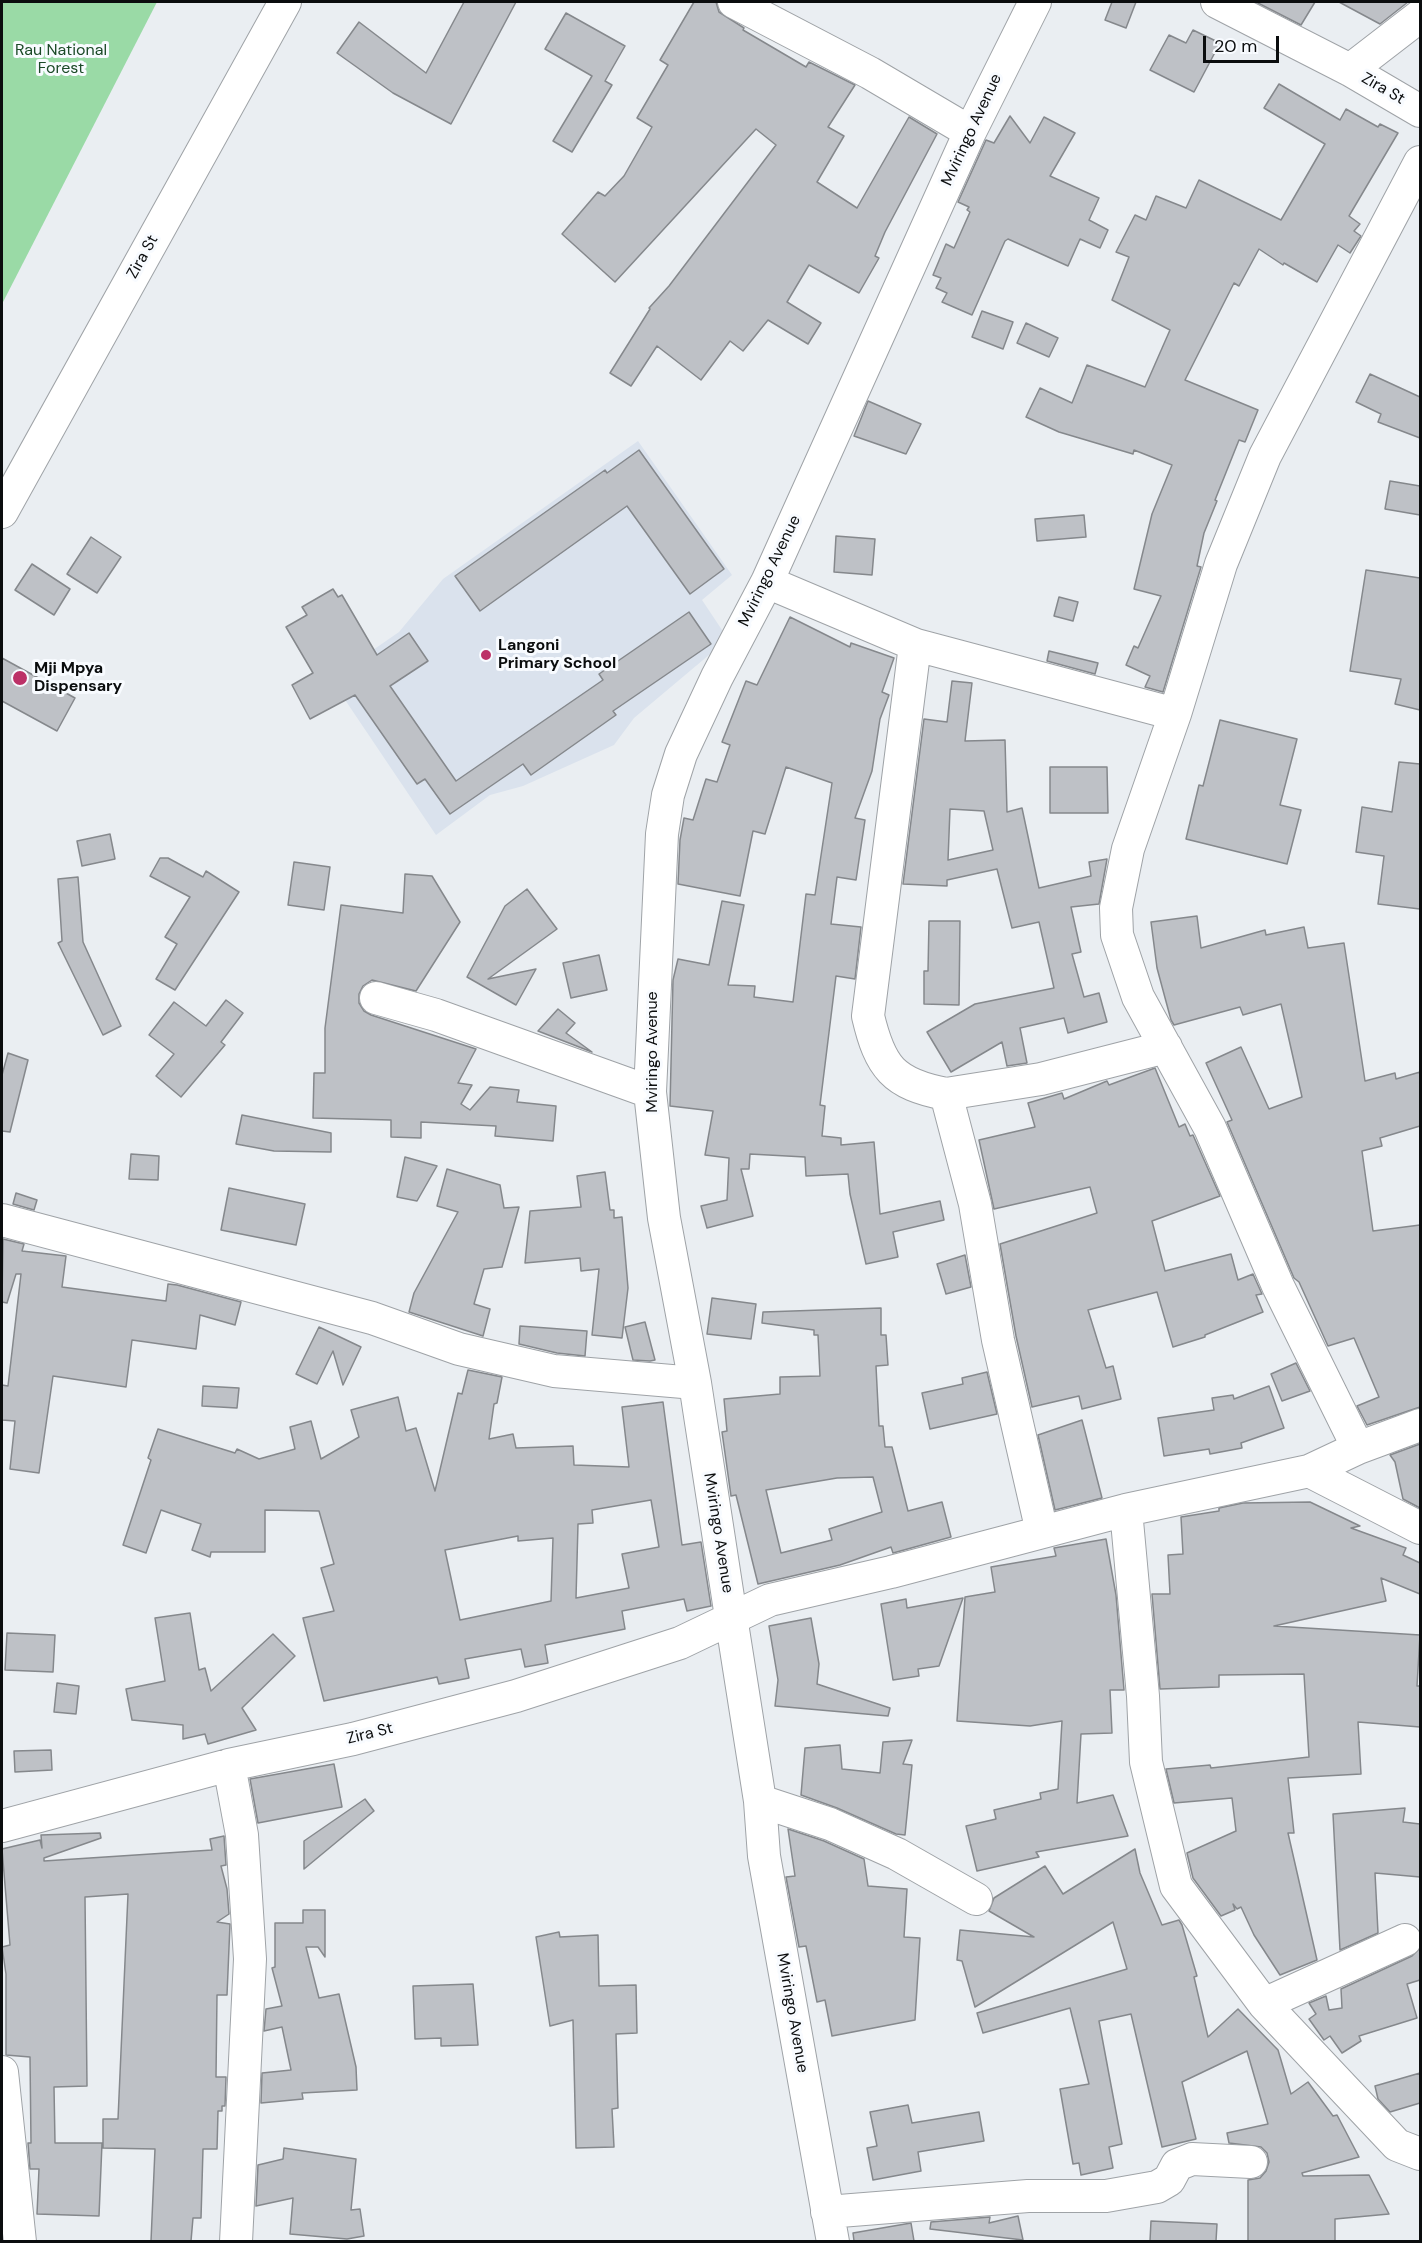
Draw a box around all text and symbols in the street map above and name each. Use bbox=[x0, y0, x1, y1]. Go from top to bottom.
scale bar bbox=[1206, 24, 1282, 62]
text: 20 m bbox=[1214, 34, 1257, 58]
park label: Rau National Forest bbox=[15, 41, 107, 79]
street label: Zira St bbox=[1358, 69, 1408, 109]
street label: Mviringo Avenue bbox=[938, 71, 1006, 189]
street label: Zira St bbox=[123, 232, 163, 282]
street label: Mviringo Avenue bbox=[735, 512, 805, 630]
place label: Langoni Primary School bbox=[498, 636, 616, 674]
marker: Langoni Primary School bbox=[479, 648, 493, 662]
place label: Mji Mpya Dispensary bbox=[34, 659, 122, 697]
marker: Mji Mpya Dispensary bbox=[11, 669, 29, 687]
street label: Mviringo Avenue bbox=[643, 991, 663, 1113]
street label: Mviringo Avenue bbox=[699, 1472, 737, 1594]
street label: Zira St bbox=[345, 1719, 395, 1749]
street label: Mviringo Avenue bbox=[772, 1952, 812, 2074]

